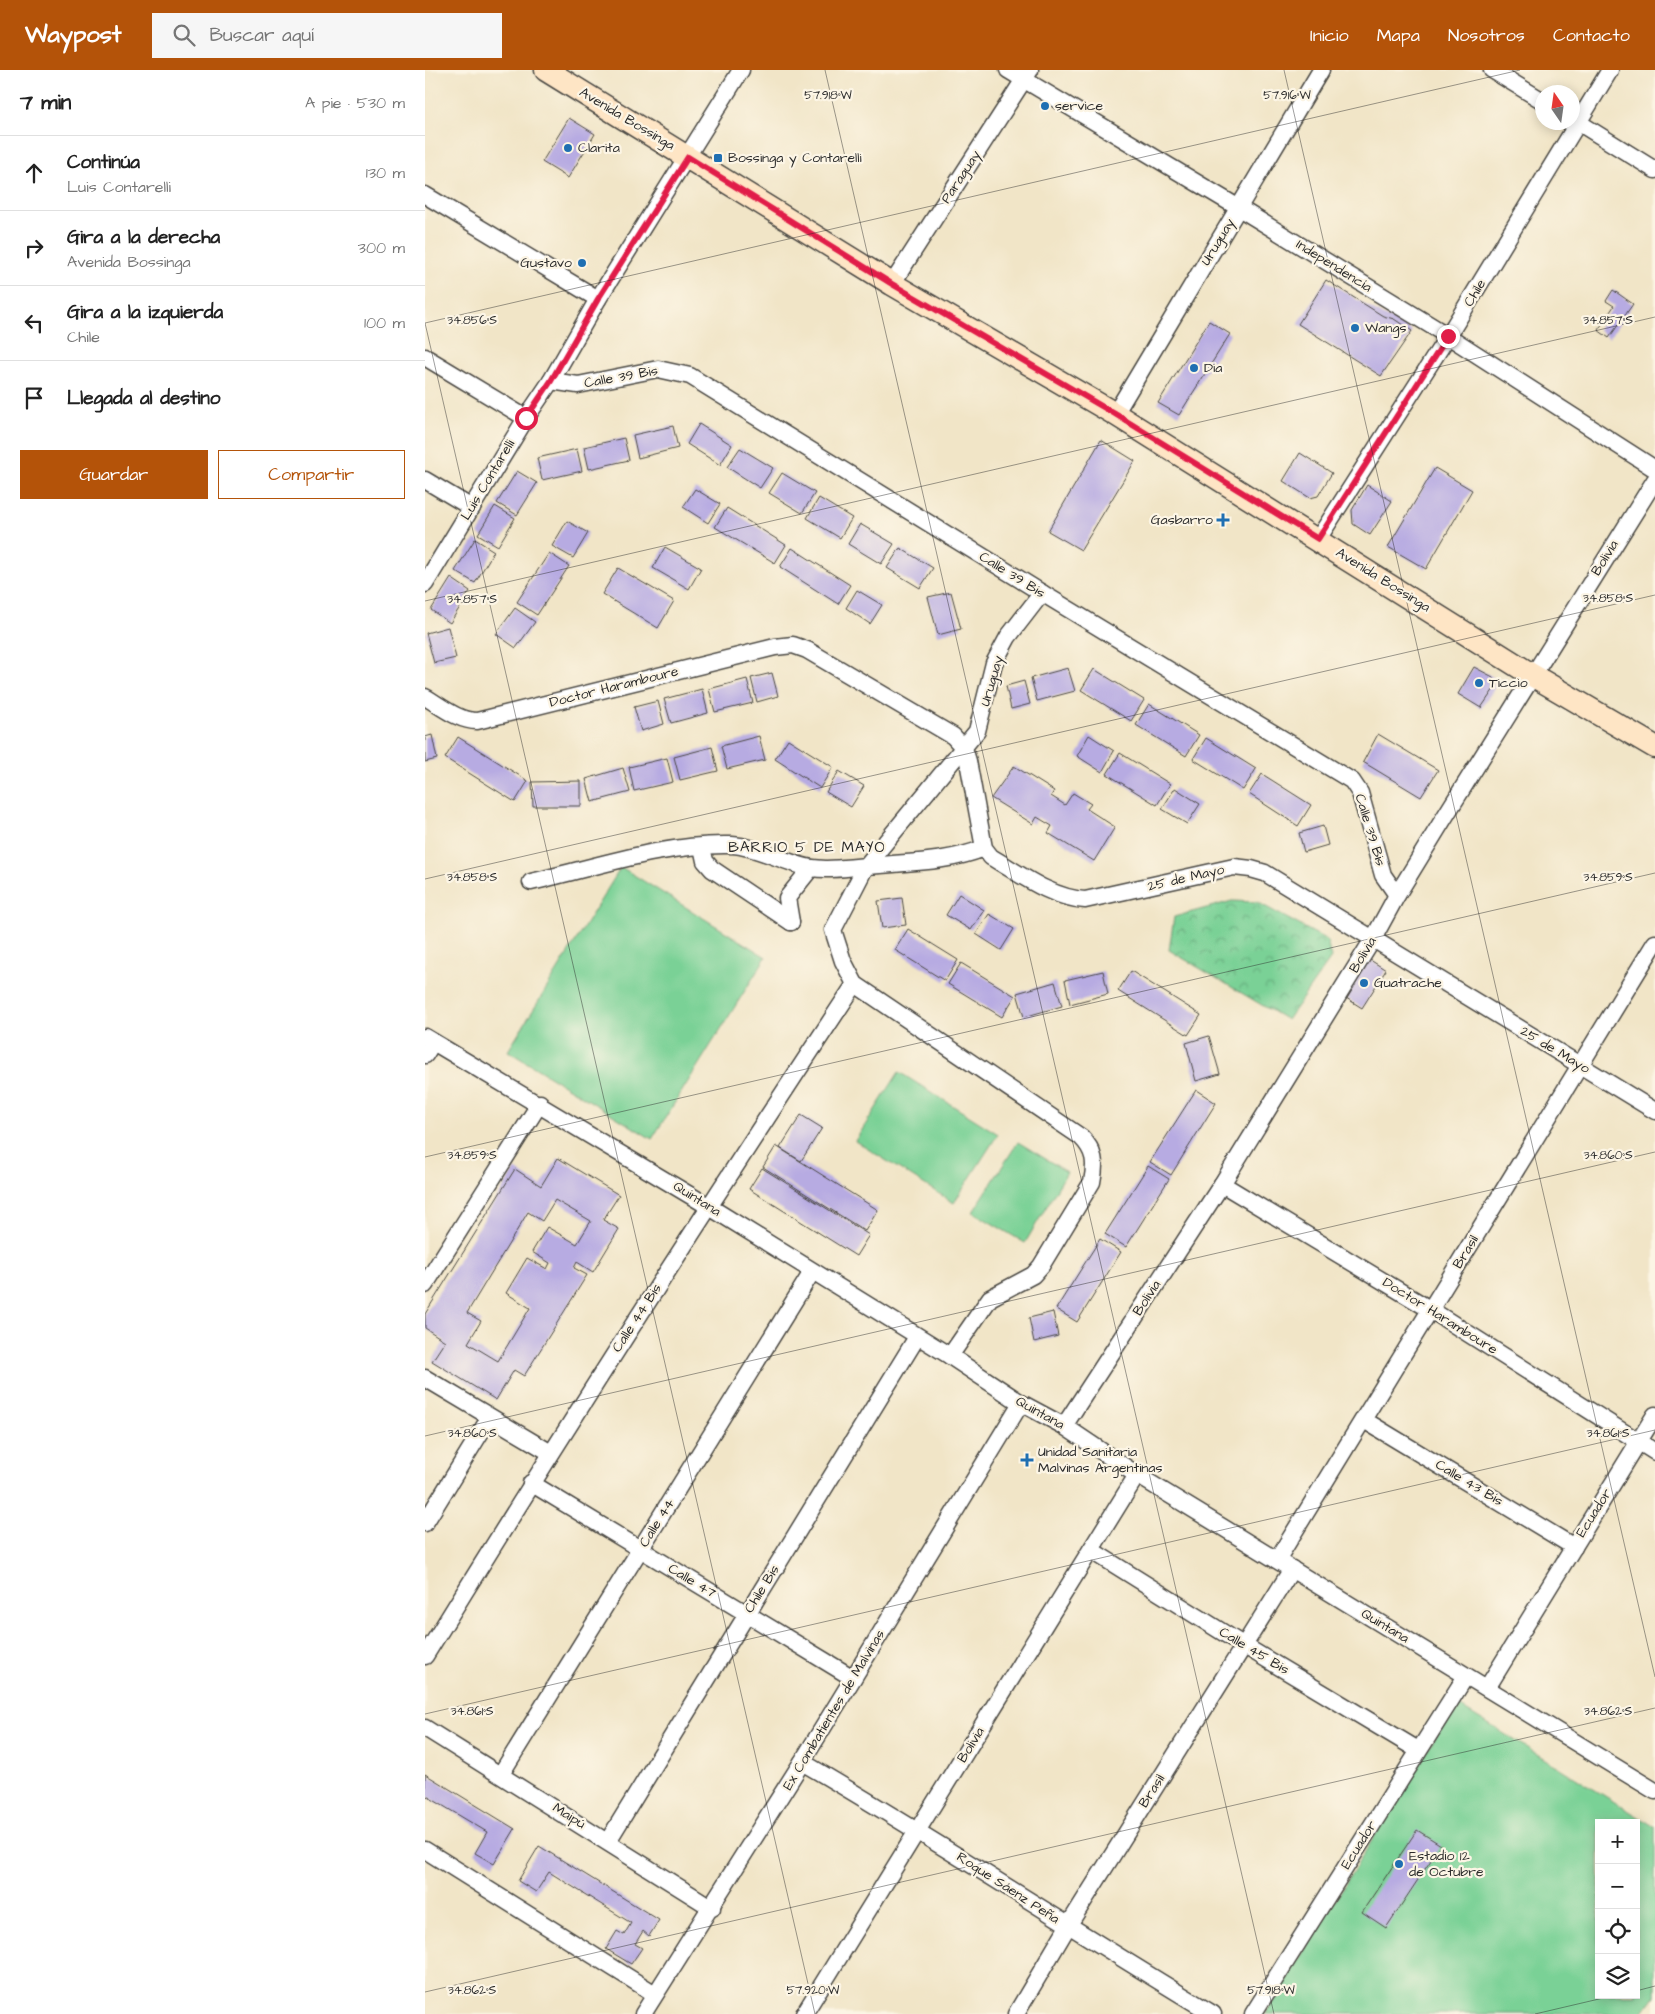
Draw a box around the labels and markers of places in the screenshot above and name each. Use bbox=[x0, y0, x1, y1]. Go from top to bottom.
place label: service bbox=[1055, 96, 1104, 116]
marker: service bbox=[1039, 100, 1051, 112]
place label: Clarita bbox=[578, 138, 620, 158]
marker: Clarita bbox=[562, 142, 574, 154]
place label: Bossinga y Contarelli bbox=[728, 148, 862, 168]
marker: Bossinga y Contarelli bbox=[712, 152, 724, 164]
place label: Gustavo bbox=[520, 253, 572, 273]
marker: Gustavo bbox=[576, 257, 588, 269]
place label: Wangs bbox=[1365, 318, 1407, 338]
marker: Wangs bbox=[1349, 322, 1361, 334]
place label: Dia bbox=[1204, 358, 1222, 378]
marker: Dia bbox=[1188, 362, 1200, 374]
place label: Gasbarro bbox=[1151, 510, 1213, 530]
marker: Gasbarro bbox=[1217, 514, 1229, 526]
place label: Ticcio bbox=[1489, 673, 1528, 693]
marker: Ticcio bbox=[1473, 677, 1485, 689]
place label: Guatrache bbox=[1374, 973, 1442, 993]
marker: Guatrache bbox=[1358, 977, 1370, 989]
place label: Unidad Sanitaria Malvinas Argentinas bbox=[1038, 1442, 1162, 1478]
marker: Unidad Sanitaria Malvinas Argentinas bbox=[1020, 1453, 1034, 1467]
place label: Estadio 12 de Octubre bbox=[1409, 1846, 1484, 1882]
marker: Estadio 12 de Octubre bbox=[1393, 1858, 1405, 1870]

